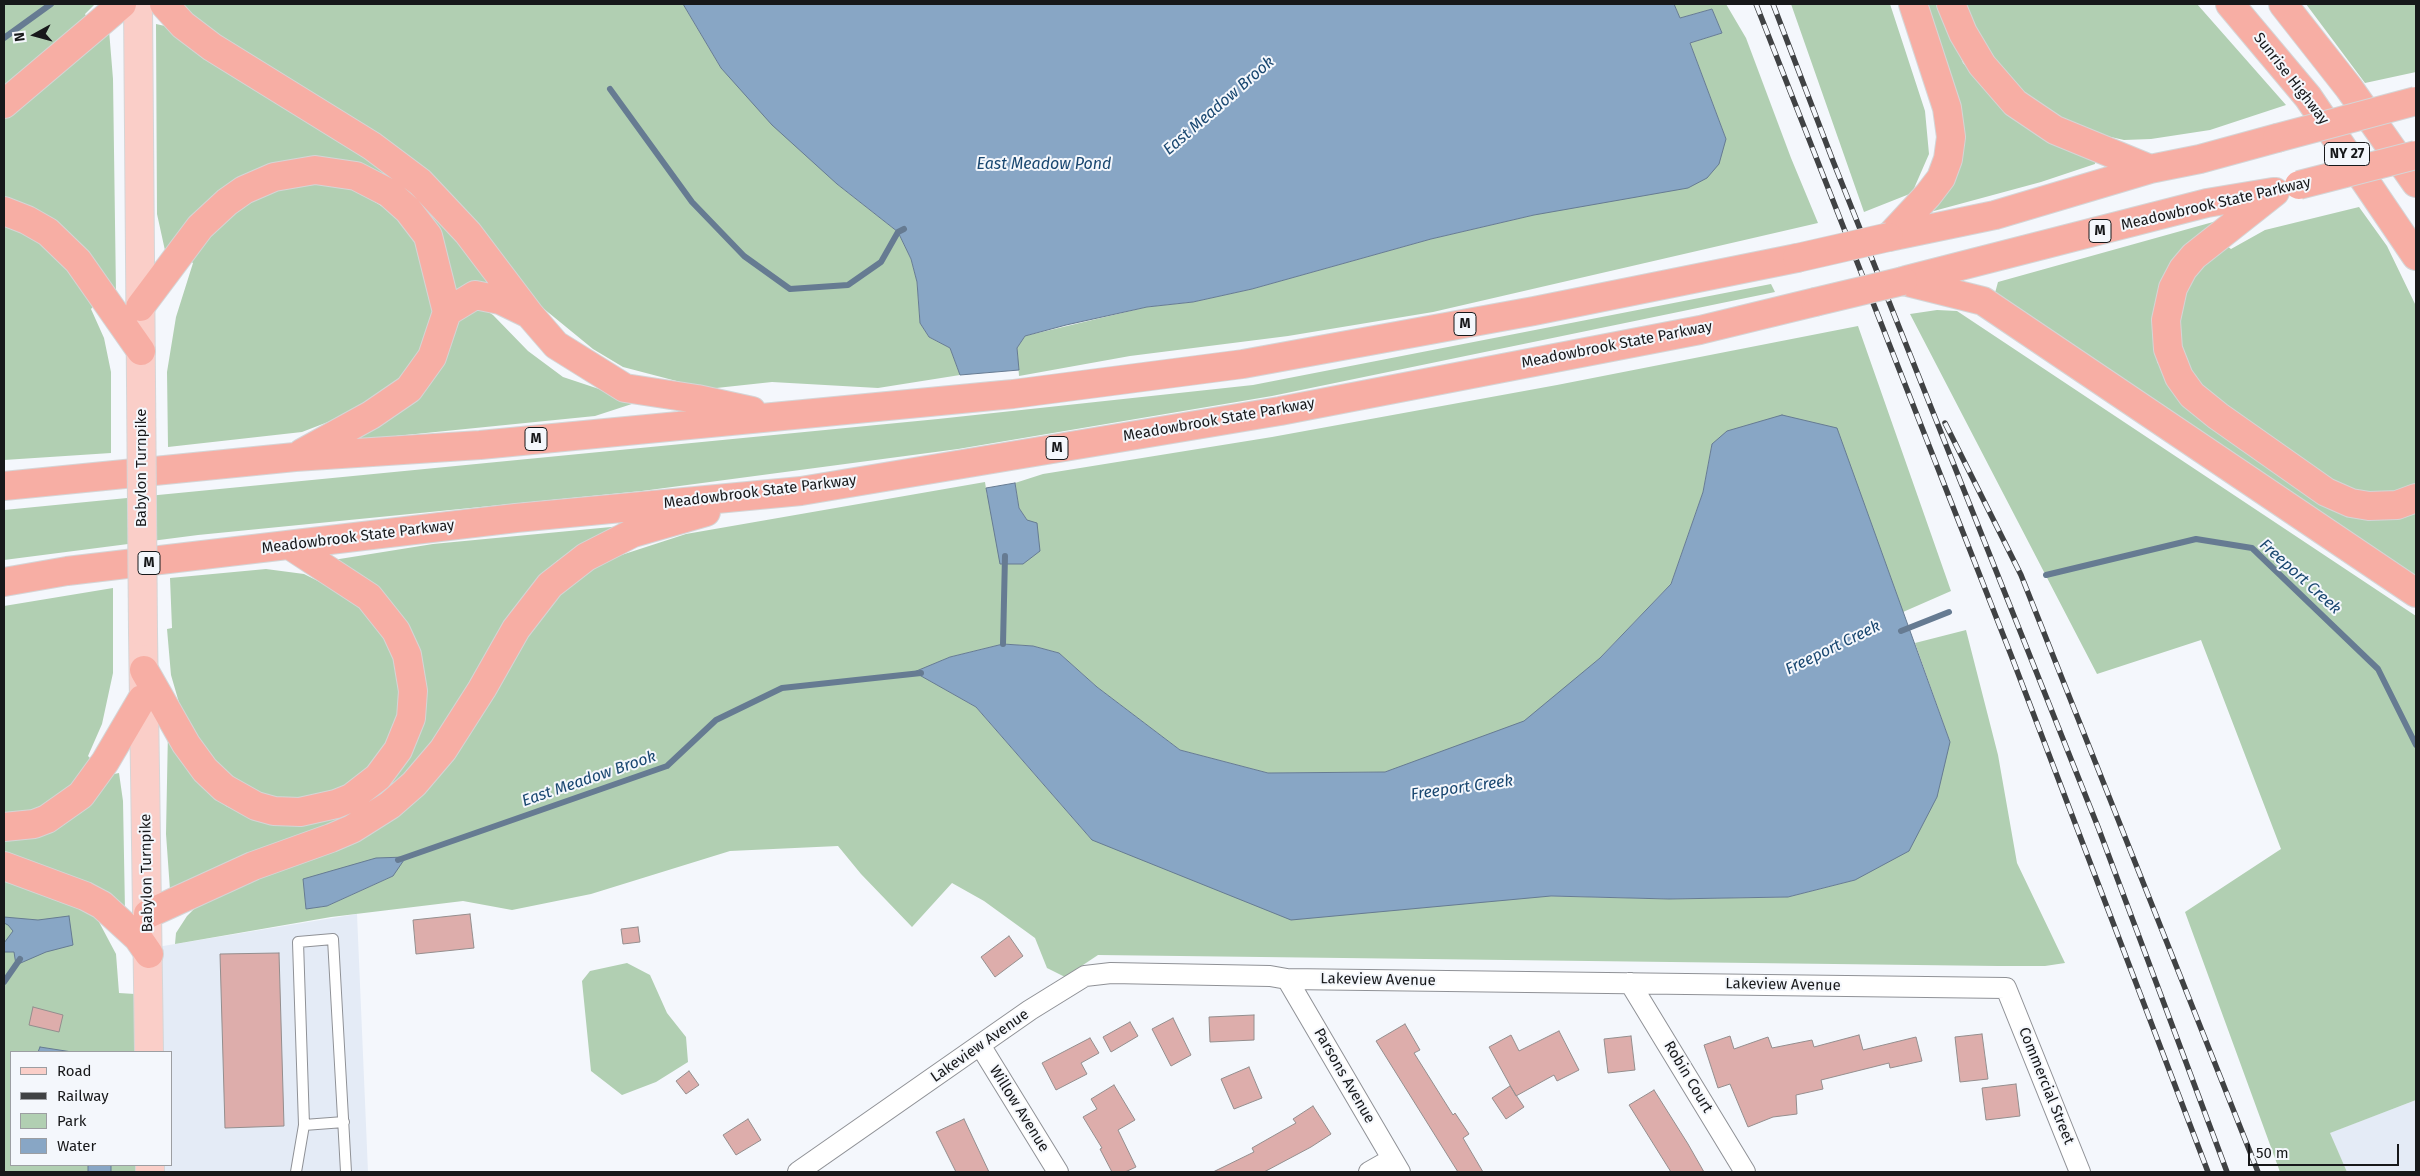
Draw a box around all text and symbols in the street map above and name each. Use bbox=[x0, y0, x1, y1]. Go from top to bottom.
north arrow bbox=[10, 10, 60, 60]
street label: Sunrise Highway bbox=[2249, 29, 2333, 129]
text: N bbox=[11, 31, 29, 43]
water label: East Meadow Brook bbox=[1160, 53, 1278, 159]
road number: NY 27 bbox=[2324, 142, 2370, 166]
water label: East Meadow Pond bbox=[977, 155, 1111, 175]
street label: Meadowbrook State Parkway bbox=[2119, 173, 2313, 235]
road number: M bbox=[2089, 220, 2111, 242]
road number: M bbox=[1454, 312, 1476, 336]
street label: Meadowbrook State Parkway bbox=[1520, 318, 1714, 372]
street label: Meadowbrook State Parkway bbox=[1122, 394, 1316, 446]
street label: Babylon Turnpike bbox=[133, 409, 151, 527]
road number: M bbox=[525, 428, 547, 450]
road number: M bbox=[1046, 436, 1068, 459]
street label: Meadowbrook State Parkway bbox=[663, 471, 857, 513]
street label: Meadowbrook State Parkway bbox=[261, 516, 455, 558]
water label: Freeport Creek bbox=[2255, 535, 2345, 619]
road number: M bbox=[138, 552, 160, 574]
water label: Freeport Creek bbox=[1782, 617, 1884, 679]
water label: East Meadow Brook bbox=[519, 747, 659, 811]
water label: Freeport Creek bbox=[1410, 771, 1514, 805]
street label: Babylon Turnpike bbox=[137, 814, 157, 932]
street label: Lakeview Avenue bbox=[1320, 970, 1436, 990]
street label: Lakeview Avenue bbox=[1725, 975, 1841, 995]
street label: Lakeview Avenue bbox=[928, 1006, 1032, 1086]
street label: Parsons Avenue bbox=[1309, 1025, 1379, 1127]
street label: Commercial Street bbox=[2014, 1025, 2078, 1147]
street label: Robin Court bbox=[1660, 1038, 1716, 1116]
legend bbox=[10, 1051, 172, 1166]
text: Road bbox=[57, 1062, 92, 1080]
street label: Willow Avenue bbox=[985, 1062, 1053, 1156]
text: Railway bbox=[57, 1087, 109, 1105]
text: Park bbox=[57, 1112, 87, 1130]
scale bar bbox=[2250, 1134, 2401, 1166]
text: Water bbox=[57, 1137, 96, 1155]
text: 50 m bbox=[2256, 1144, 2289, 1162]

